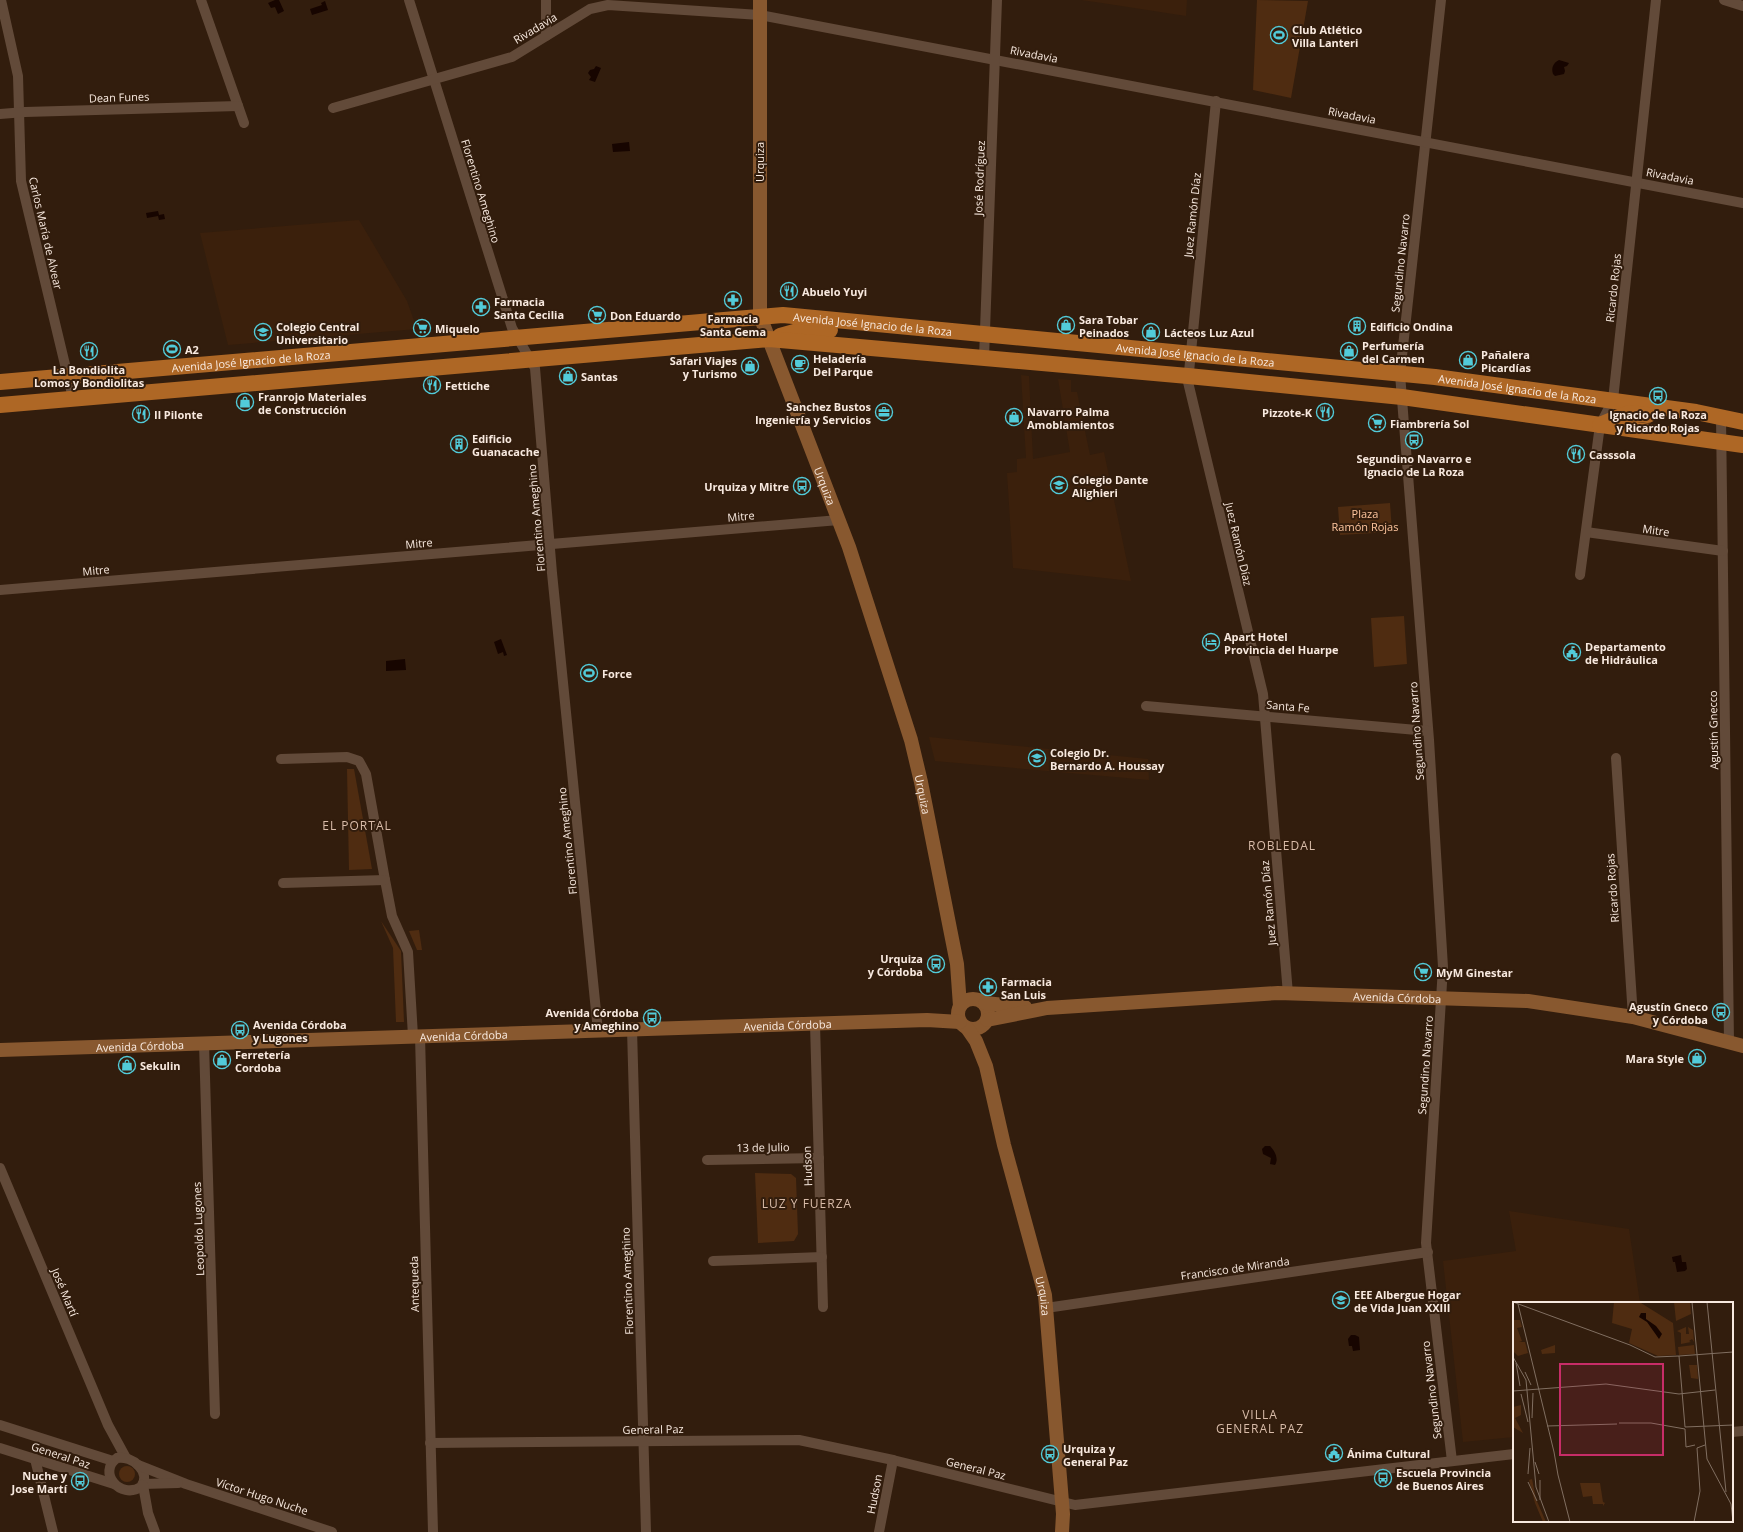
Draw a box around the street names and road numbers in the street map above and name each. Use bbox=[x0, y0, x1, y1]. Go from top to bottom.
street label: Rivadavia bbox=[510, 9, 560, 47]
street label: Rivadavia bbox=[1009, 42, 1059, 66]
street label: Dean Funes bbox=[89, 88, 149, 106]
street label: Rivadavia bbox=[1327, 103, 1377, 127]
street label: Florentino Ameghino bbox=[458, 137, 504, 245]
street label: José Rodríguez bbox=[970, 140, 988, 217]
street label: Urquiza bbox=[752, 142, 767, 182]
street label: Rivadavia bbox=[1645, 164, 1695, 188]
street label: Juez Ramón Díaz bbox=[1180, 172, 1204, 259]
street label: Carlos María de Alvear bbox=[26, 175, 66, 291]
street label: Segundino Navarro bbox=[1387, 213, 1413, 313]
street label: Ricardo Rojas bbox=[1602, 253, 1624, 323]
street label: Avenida José Ignacio de la Roza bbox=[793, 309, 953, 339]
street label: Avenida José Ignacio de la Roza bbox=[1115, 339, 1275, 369]
street label: Avenida José Ignacio de la Roza bbox=[171, 346, 331, 375]
street label: Avenida José Ignacio de la Roza bbox=[1437, 370, 1598, 406]
street label: Florentino Ameghino bbox=[524, 463, 548, 572]
street label: Urquiza bbox=[811, 464, 840, 507]
street label: Juez Ramón Díaz bbox=[1222, 500, 1256, 587]
street label: Mitre bbox=[727, 507, 755, 525]
street label: Mitre bbox=[1641, 521, 1671, 539]
street label: Mitre bbox=[405, 534, 433, 552]
street label: Mitre bbox=[82, 561, 110, 579]
street label: Segundino Navarro bbox=[1405, 681, 1427, 781]
street label: Agustín Gnecco bbox=[1705, 690, 1721, 770]
street label: Santa Fe bbox=[1266, 697, 1310, 715]
street label: Urquiza bbox=[912, 773, 935, 815]
street label: Florentino Ameghino bbox=[554, 786, 580, 895]
street label: Ricardo Rojas bbox=[1602, 853, 1622, 923]
street label: Juez Ramón Díaz bbox=[1257, 860, 1279, 947]
street label: Avenida Córdoba bbox=[1353, 988, 1442, 1006]
street label: Segundino Navarro bbox=[1414, 1015, 1436, 1115]
street label: Avenida Córdoba bbox=[743, 1016, 832, 1033]
street label: Avenida Córdoba bbox=[419, 1026, 508, 1044]
street label: Avenida Córdoba bbox=[96, 1037, 184, 1054]
street label: 13 de Julio bbox=[736, 1139, 790, 1155]
street label: Hudson bbox=[799, 1146, 815, 1186]
street label: Leopoldo Lugones bbox=[189, 1182, 207, 1276]
street label: Florentino Ameghino bbox=[618, 1227, 636, 1335]
street label: Francisco de Miranda bbox=[1180, 1253, 1290, 1283]
street label: Antequeda bbox=[406, 1256, 422, 1312]
street label: José Martí bbox=[48, 1265, 82, 1319]
street label: Urquiza bbox=[1033, 1274, 1054, 1316]
street label: Segundino Navarro bbox=[1417, 1340, 1444, 1440]
street label: General Paz bbox=[622, 1421, 684, 1437]
street label: General Paz bbox=[30, 1438, 92, 1472]
street label: General Paz bbox=[944, 1453, 1008, 1483]
street label: Hudson bbox=[863, 1473, 885, 1515]
street label: Víctor Hugo Nuche bbox=[214, 1474, 310, 1518]

